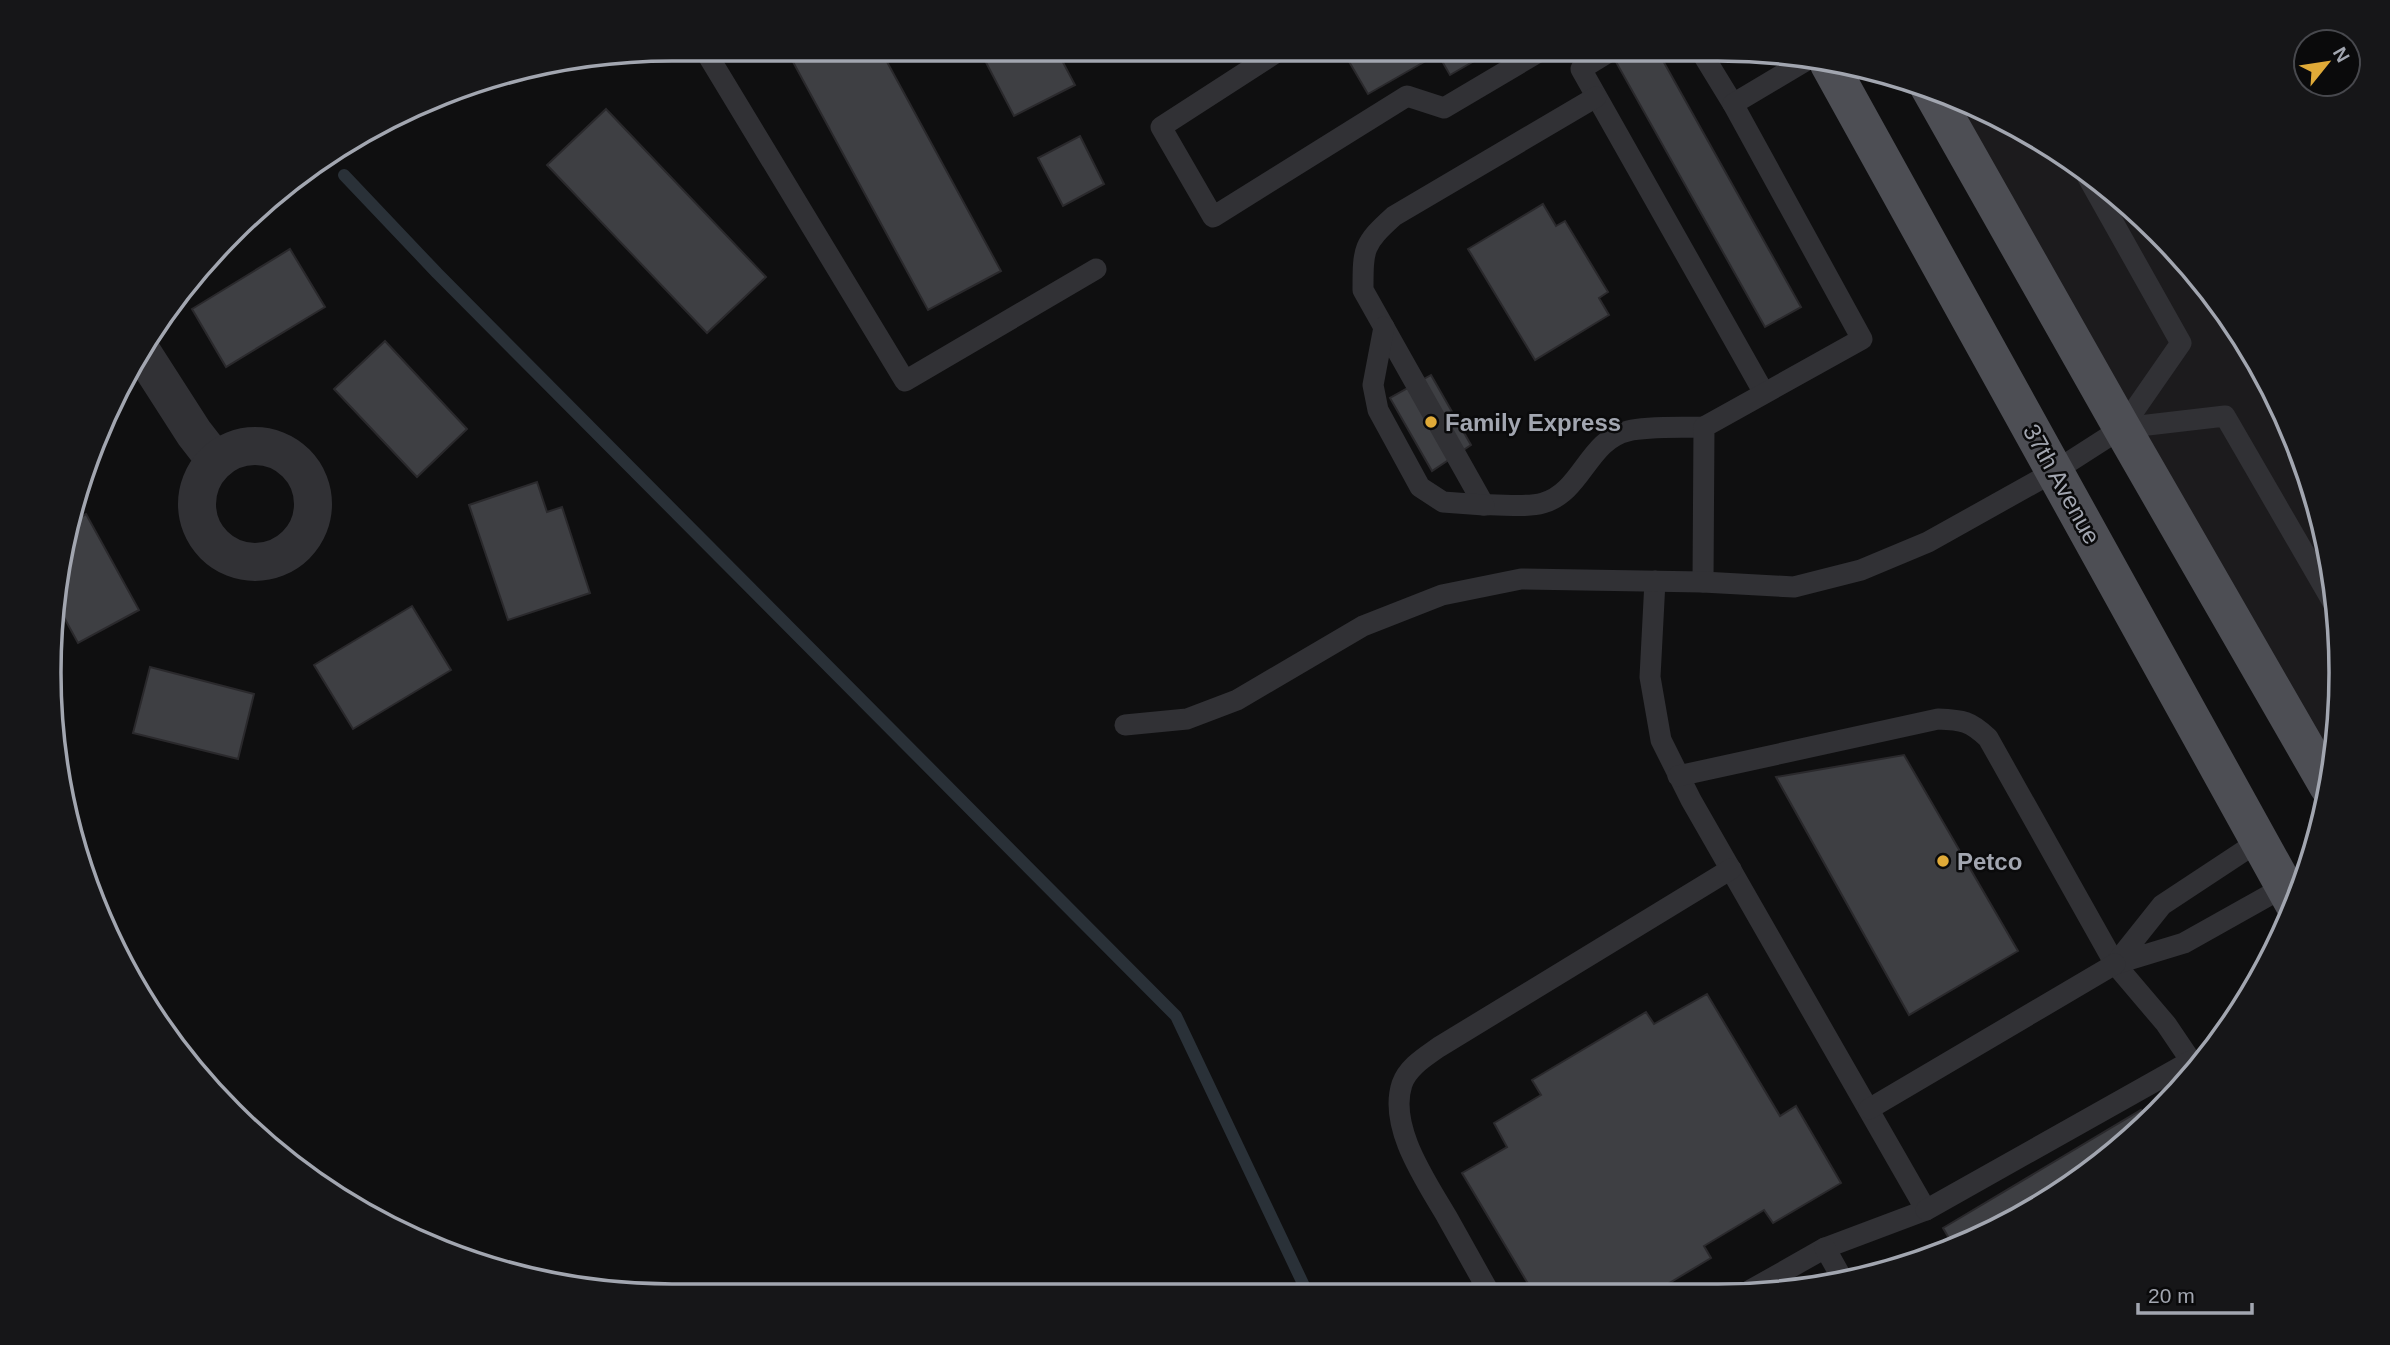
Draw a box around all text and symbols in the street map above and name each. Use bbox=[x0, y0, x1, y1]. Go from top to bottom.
north arrow bbox=[2292, 28, 2362, 98]
text: N bbox=[2329, 44, 2354, 66]
place label: Family Express bbox=[1445, 409, 1621, 436]
marker: Family Express bbox=[1423, 414, 1439, 430]
street label: 37th Avenue bbox=[2018, 419, 2106, 549]
place label: Petco bbox=[1957, 848, 2022, 875]
marker: Petco bbox=[1935, 853, 1951, 869]
scale bar bbox=[2138, 1272, 2252, 1316]
text: 20 m bbox=[2148, 1284, 2195, 1307]

